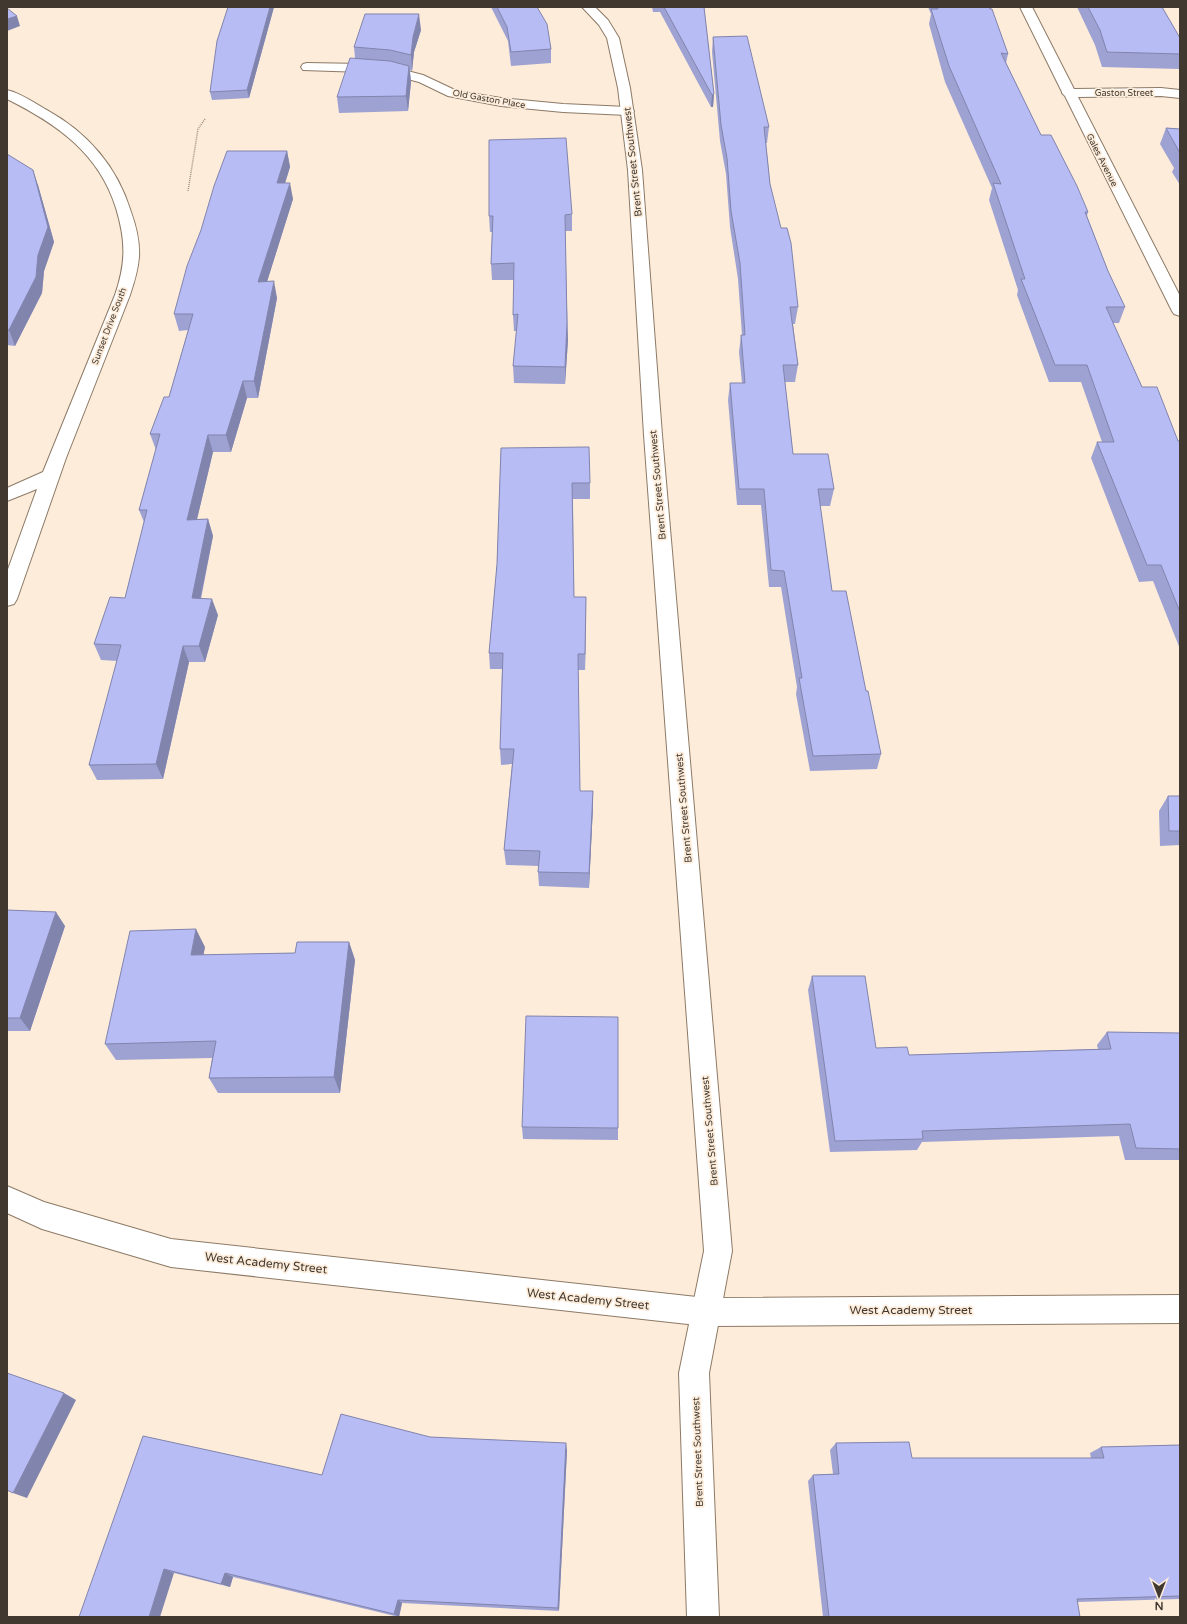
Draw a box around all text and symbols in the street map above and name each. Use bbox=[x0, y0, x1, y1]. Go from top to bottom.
street label: Old Gaston Place bbox=[452, 88, 526, 111]
street label: Gaston Street bbox=[1095, 88, 1154, 99]
street label: Brent Street Southwest bbox=[621, 106, 645, 217]
street label: Gales Avenue bbox=[1083, 132, 1120, 189]
street label: Sunset Drive South bbox=[90, 286, 129, 366]
street label: Brent Street Southwest bbox=[647, 429, 669, 540]
street label: Brent Street Southwest bbox=[673, 752, 695, 863]
street label: Brent Street Southwest bbox=[699, 1075, 721, 1186]
street label: West Academy Street bbox=[204, 1250, 328, 1276]
street label: West Academy Street bbox=[526, 1286, 650, 1312]
street label: West Academy Street bbox=[850, 1303, 973, 1317]
street label: Brent Street Southwest bbox=[690, 1397, 706, 1507]
north arrow bbox=[1139, 1576, 1179, 1616]
text: N bbox=[1155, 1599, 1163, 1612]

